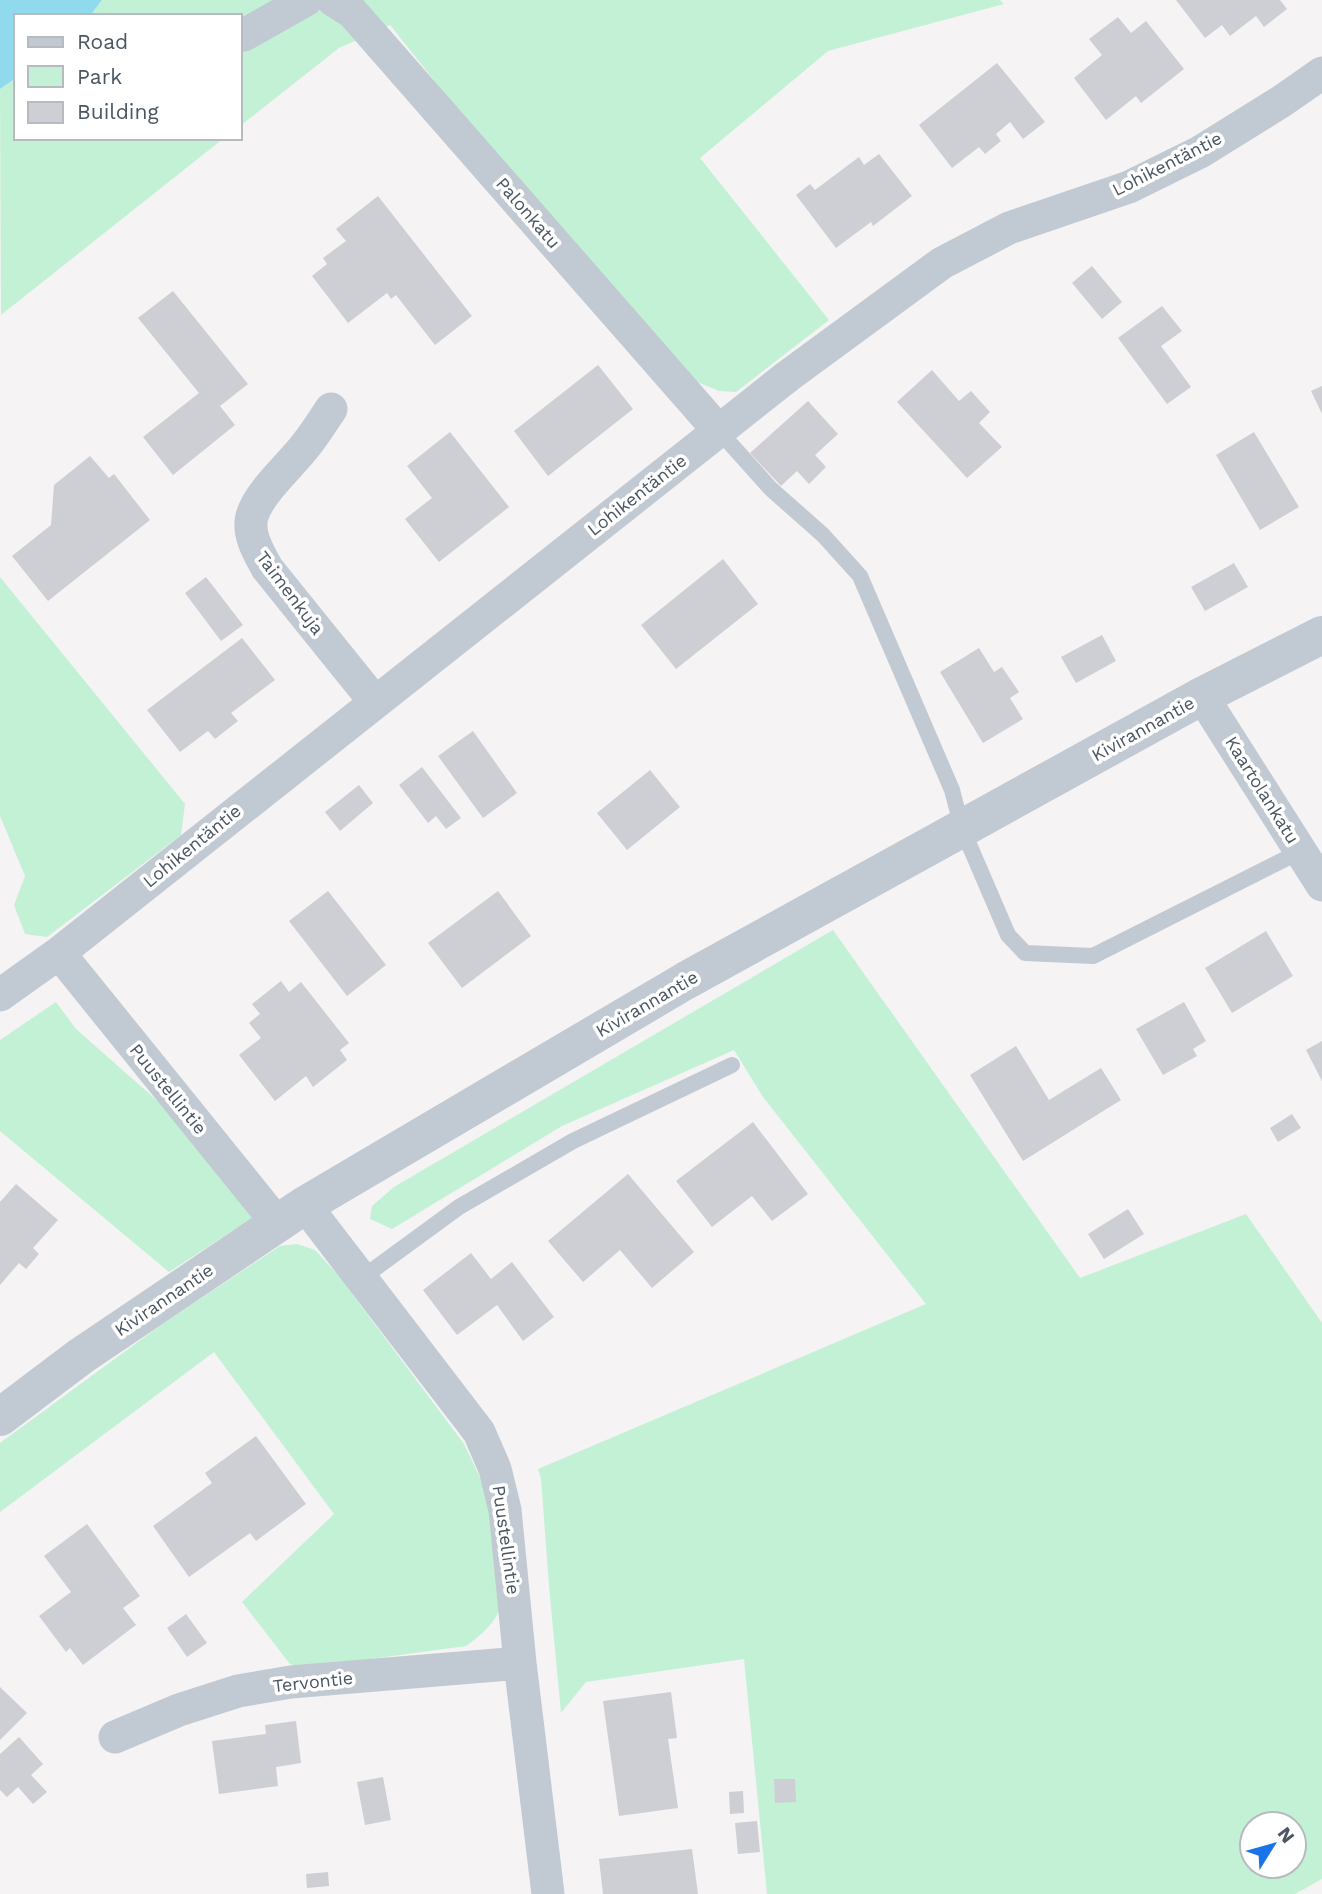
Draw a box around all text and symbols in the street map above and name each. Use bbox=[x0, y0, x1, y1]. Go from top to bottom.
legend bbox=[14, 14, 242, 140]
text: Road bbox=[77, 29, 128, 54]
text: Park bbox=[77, 64, 122, 89]
text: Building bbox=[77, 99, 159, 124]
street label: Lohikentäntie bbox=[1109, 127, 1225, 200]
street label: Palonkatu bbox=[492, 173, 565, 252]
street label: Lohikentäntie bbox=[583, 449, 690, 540]
street label: Taimenkuja bbox=[252, 547, 329, 639]
street label: Kivirannantie bbox=[1088, 692, 1198, 765]
street label: Kaartolankatu bbox=[1221, 732, 1304, 847]
street label: Lohikentäntie bbox=[138, 800, 245, 892]
street label: Kivirannantie bbox=[592, 966, 701, 1041]
street label: Puustellintie bbox=[126, 1039, 211, 1138]
street label: Kivirannantie bbox=[110, 1259, 217, 1340]
street label: Puustellintie bbox=[488, 1484, 525, 1596]
street label: Tervontie bbox=[272, 1667, 354, 1696]
north arrow bbox=[1238, 1810, 1308, 1880]
text: N bbox=[1273, 1823, 1300, 1848]

